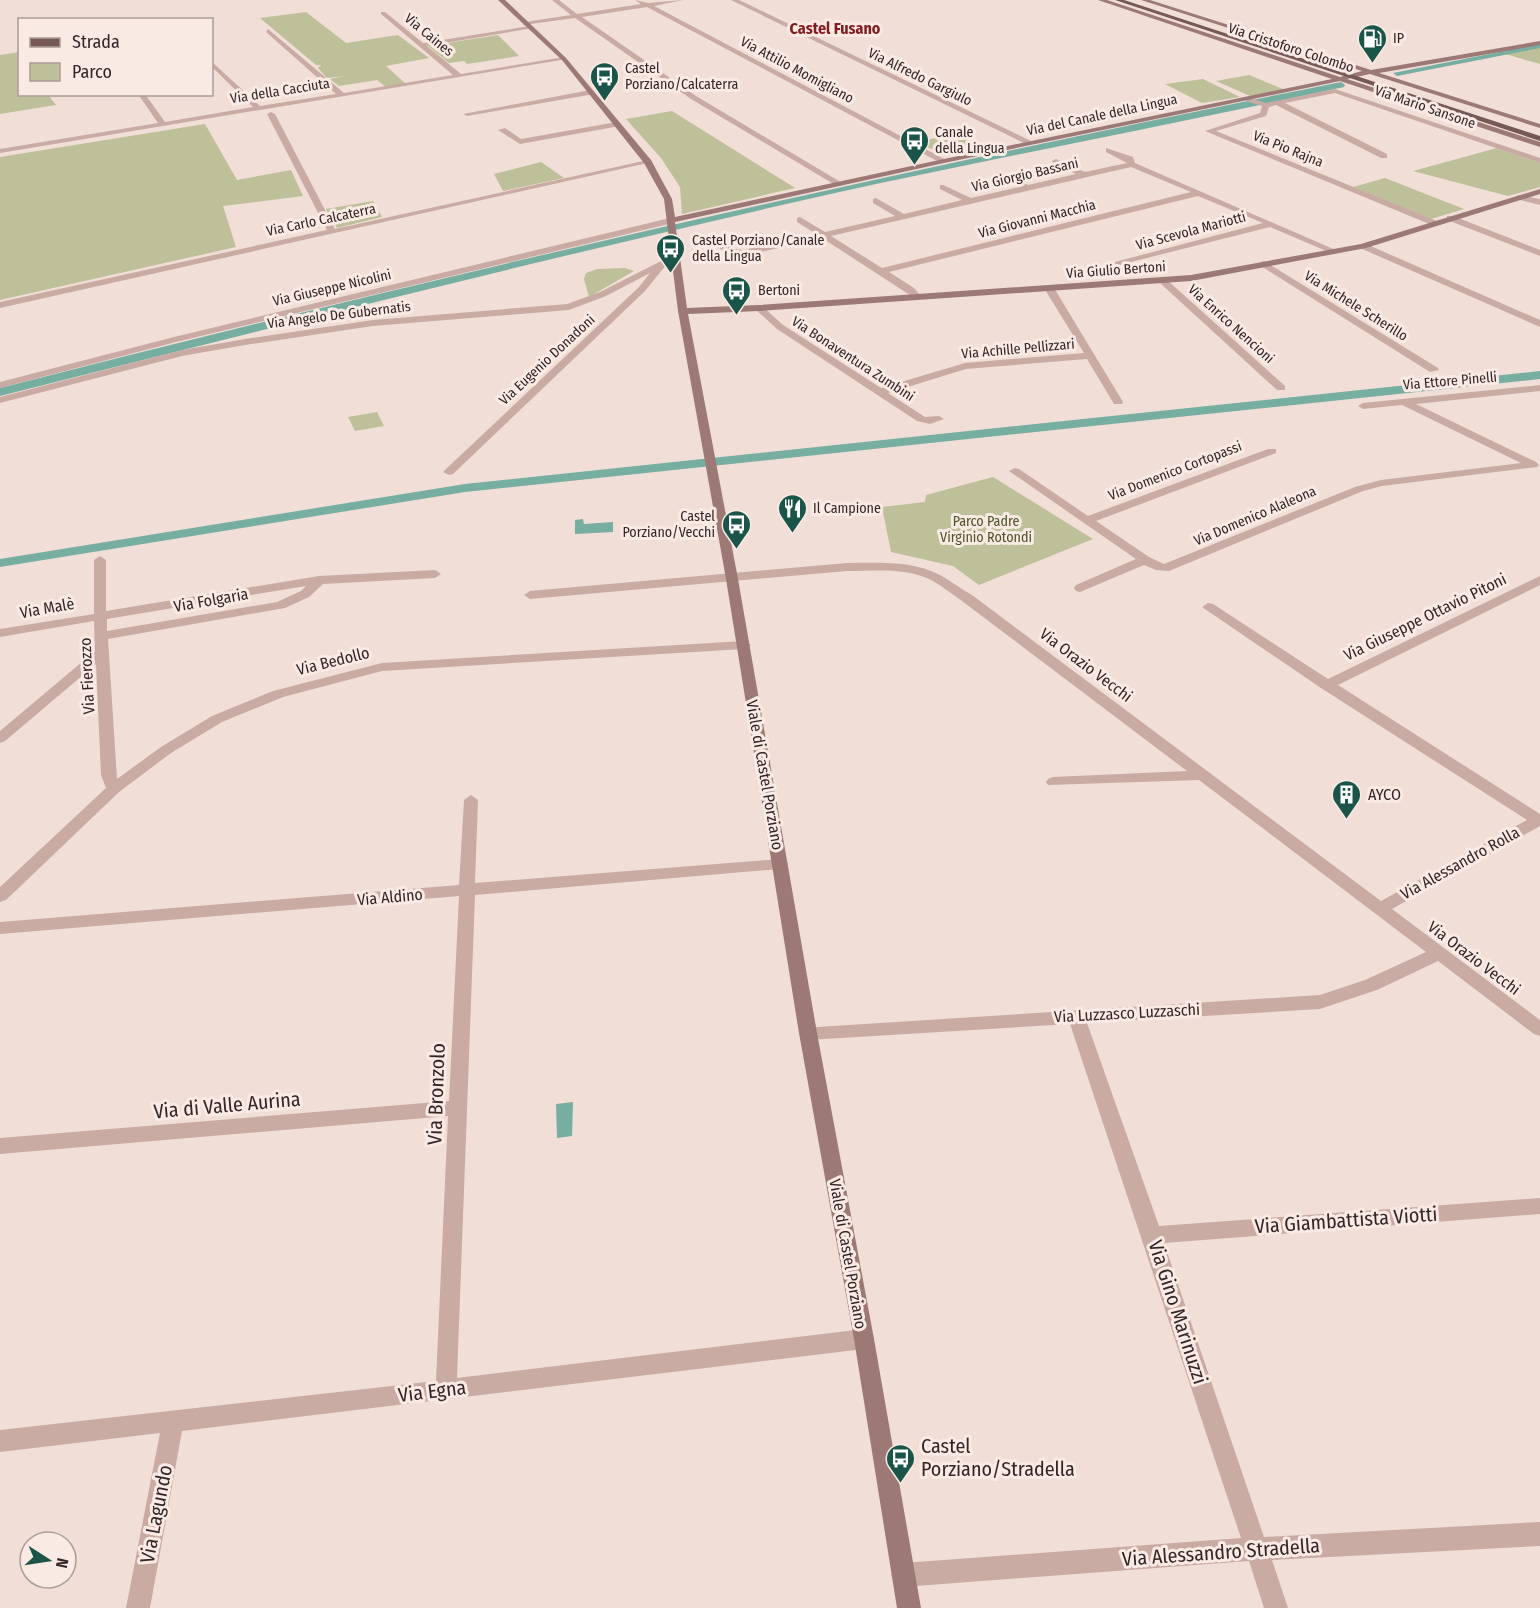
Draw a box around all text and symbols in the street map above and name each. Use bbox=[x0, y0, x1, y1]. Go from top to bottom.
street label: Via Caines bbox=[401, 10, 457, 60]
legend bbox=[18, 18, 213, 96]
district label: Castel Fusano bbox=[790, 19, 881, 38]
street label: Via Cristoforo Colombo bbox=[1226, 20, 1356, 76]
fuel station icon: IP bbox=[1356, 22, 1388, 64]
place label: IP bbox=[1393, 30, 1404, 47]
text: Strada bbox=[72, 31, 120, 53]
street label: Via Attilio Momigliano bbox=[737, 33, 857, 107]
street label: Via Alfredo Gargiulo bbox=[865, 44, 975, 110]
bus stop icon: Castel Porziano/Calcaterra bbox=[588, 60, 620, 102]
place label: Castel Porziano/Calcaterra bbox=[625, 60, 739, 93]
text: Parco bbox=[72, 61, 112, 83]
street label: Via della Cacciuta bbox=[229, 75, 331, 107]
street label: Via Mario Sansone bbox=[1372, 82, 1478, 132]
street label: Via del Canale della Lingua bbox=[1025, 91, 1179, 139]
bus stop icon: Canale della Lingua bbox=[898, 124, 930, 166]
place label: Canale della Lingua bbox=[935, 124, 1005, 157]
street label: Via Pio Rajna bbox=[1250, 127, 1326, 171]
street label: Via Giorgio Bassani bbox=[970, 154, 1080, 196]
street label: Via Giovanni Macchia bbox=[977, 196, 1098, 242]
street label: Via Carlo Calcaterra bbox=[265, 200, 377, 240]
street label: Via Scevola Mariotti bbox=[1134, 208, 1248, 254]
bus stop icon: Castel Porziano/Canale della Lingua bbox=[655, 232, 687, 274]
place label: Castel Porziano/Canale della Lingua bbox=[692, 232, 824, 265]
street label: Via Giulio Bertoni bbox=[1066, 258, 1166, 282]
street label: Via Giuseppe Nicolini bbox=[271, 266, 393, 310]
street label: Via Michele Scherillo bbox=[1301, 267, 1411, 345]
bus stop icon: Bertoni bbox=[721, 274, 753, 316]
street label: Via Enrico Nencioni bbox=[1184, 281, 1278, 367]
place label: Bertoni bbox=[758, 282, 800, 299]
street label: Via Angelo De Gubernatis bbox=[266, 298, 412, 332]
street label: Via Eugenio Donadoni bbox=[496, 311, 598, 409]
street label: Via Bonaventura Zumbini bbox=[788, 313, 918, 405]
street label: Via Achille Pellizzari bbox=[961, 336, 1075, 362]
street label: Via Ettore Pinelli bbox=[1402, 368, 1498, 394]
street label: Via Domenico Cortopassi bbox=[1106, 438, 1244, 504]
street label: Via Domenico Alaleona bbox=[1191, 483, 1319, 549]
restaurant icon: Il Campione bbox=[776, 492, 808, 534]
place label: Il Campione bbox=[813, 500, 881, 517]
place label: Castel Porziano/Vecchi bbox=[622, 508, 715, 541]
bus stop icon: Castel Porziano/Vecchi bbox=[720, 508, 752, 550]
park label: Parco Padre Virginio Rotondi bbox=[940, 513, 1032, 546]
street label: Via Giuseppe Ottavio Pitoni bbox=[1341, 569, 1509, 665]
street label: Via Folgaria bbox=[172, 584, 250, 616]
street label: Via Malè bbox=[18, 594, 76, 622]
street label: Via Orazio Vecchi bbox=[1036, 624, 1136, 706]
street label: Via Fierozzo bbox=[76, 637, 98, 715]
street label: Via Bedollo bbox=[295, 643, 371, 679]
street label: Viale di Castel Porziano bbox=[742, 698, 788, 852]
building icon: AYCO bbox=[1331, 778, 1363, 820]
place label: AYCO bbox=[1368, 785, 1401, 804]
street label: Via Alessandro Rolla bbox=[1397, 822, 1523, 904]
street label: Via Aldino bbox=[356, 885, 424, 909]
street label: Via Orazio Vecchi bbox=[1424, 917, 1524, 999]
street label: Via Luzzasco Luzzaschi bbox=[1053, 1000, 1201, 1026]
street label: Via Bronzolo bbox=[422, 1043, 450, 1145]
street label: Via di Valle Aurina bbox=[152, 1087, 302, 1123]
street label: Viale di Castel Porziano bbox=[825, 1177, 871, 1331]
street label: Via Giambattista Viotti bbox=[1254, 1202, 1438, 1238]
street label: Via Gino Marinuzzi bbox=[1143, 1237, 1213, 1387]
street label: Via Egna bbox=[397, 1375, 467, 1407]
place label: Castel Porziano/Stradella bbox=[921, 1434, 1075, 1481]
bus stop icon: Castel Porziano/Stradella bbox=[884, 1442, 916, 1484]
street label: Via Lagundo bbox=[135, 1463, 177, 1565]
north arrow bbox=[18, 1530, 78, 1590]
street label: Via Alessandro Stradella bbox=[1121, 1533, 1321, 1571]
text: N bbox=[52, 1556, 72, 1570]

